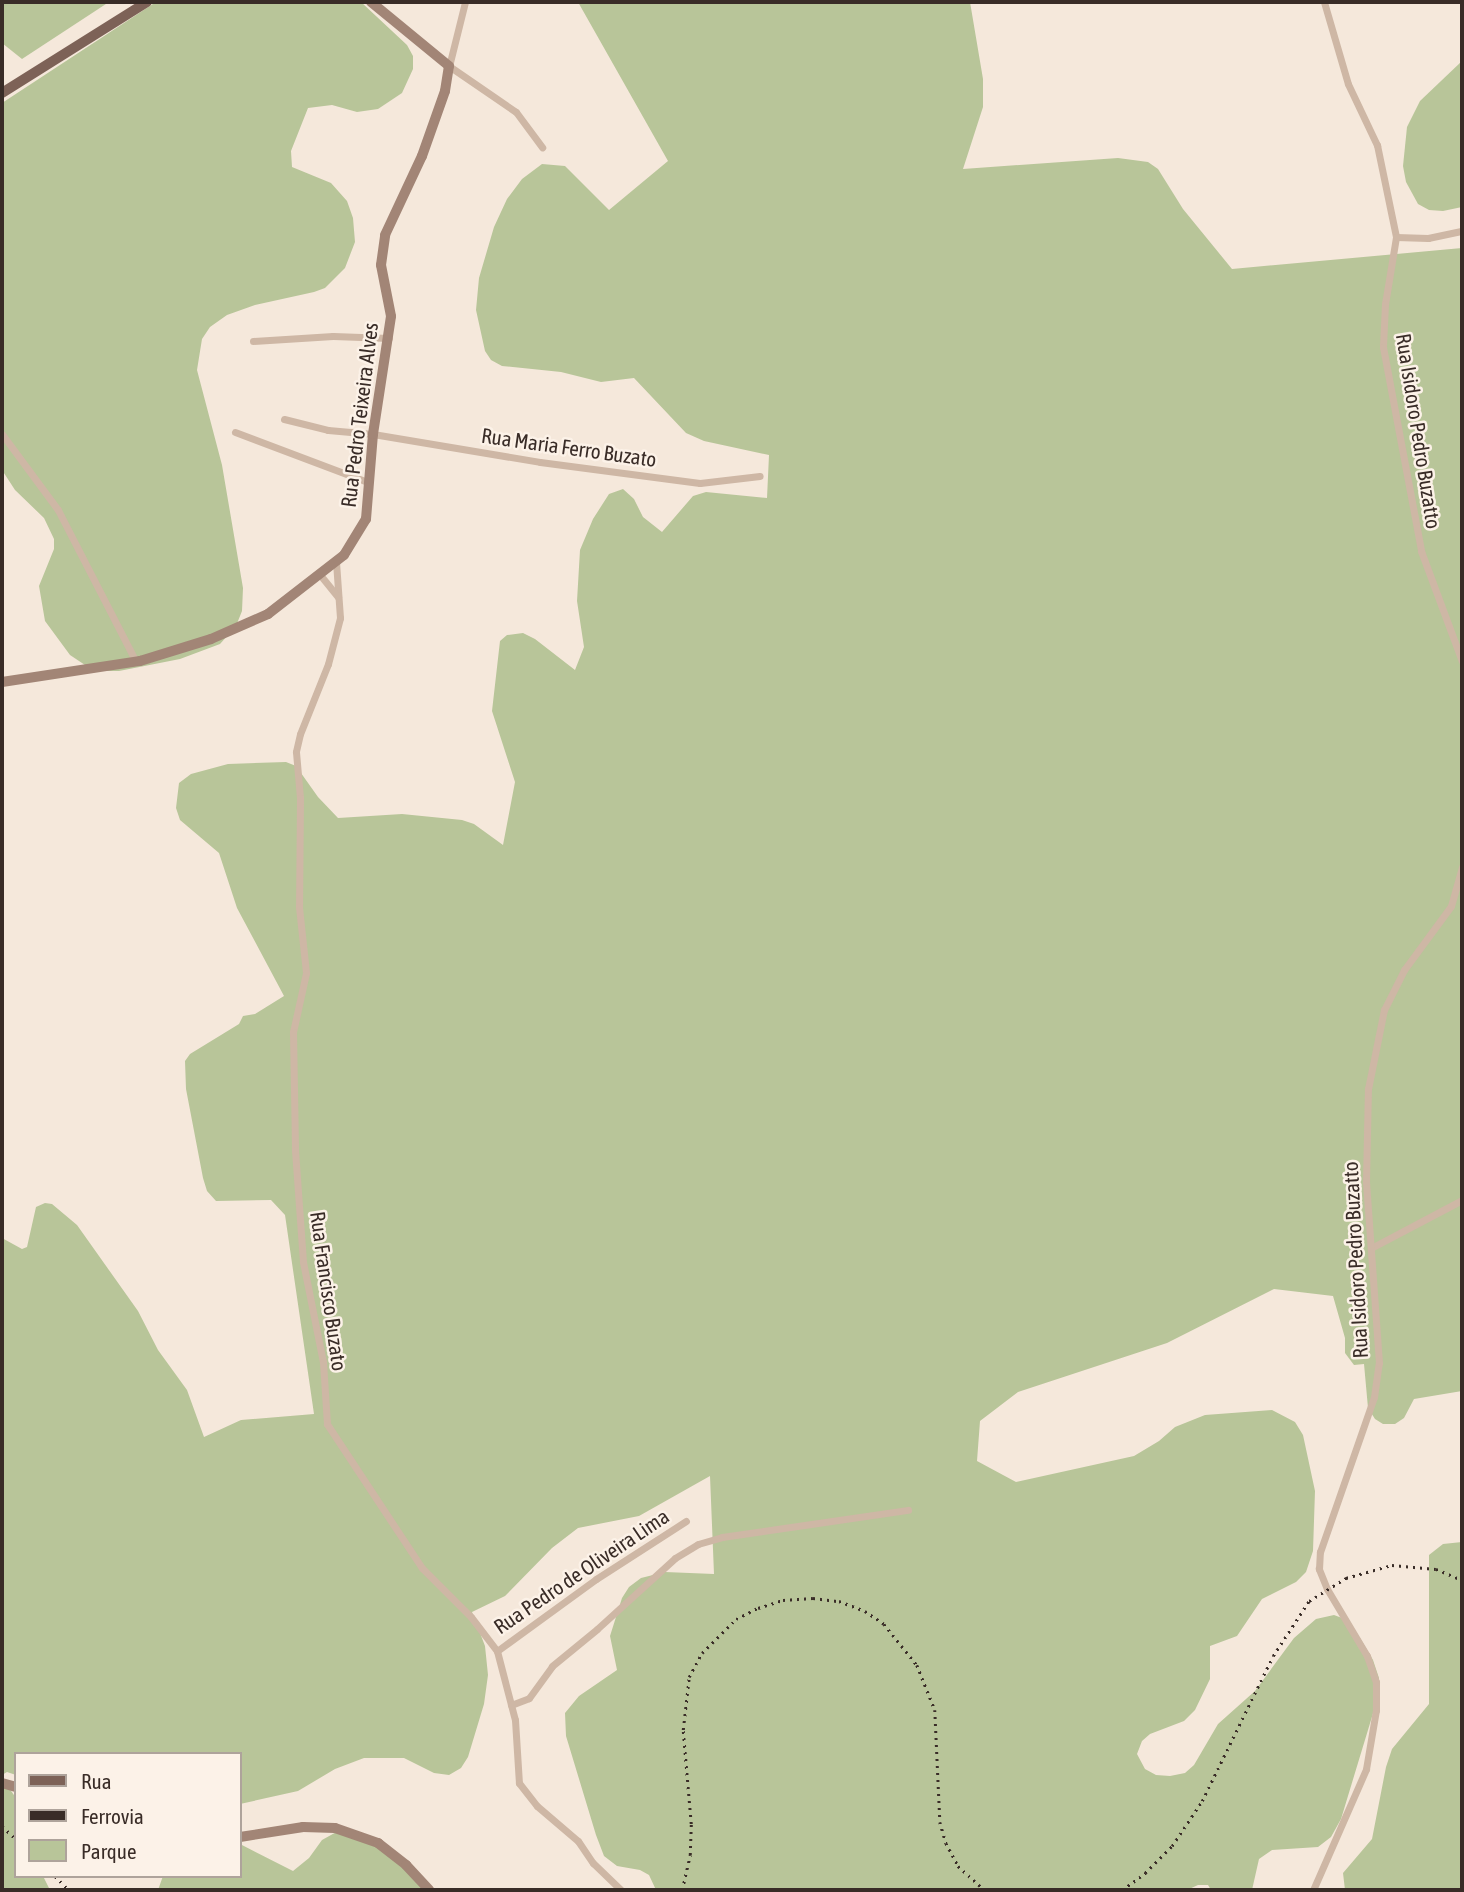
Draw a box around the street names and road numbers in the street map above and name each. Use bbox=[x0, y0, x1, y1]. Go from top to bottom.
street label: Rua Pedro Teixeira Alves bbox=[335, 321, 383, 509]
street label: Rua Isidoro Pedro Buzatto bbox=[1391, 332, 1447, 530]
street label: Rua Maria Ferro Buzato bbox=[480, 422, 658, 472]
street label: Rua Isidoro Pedro Buzatto bbox=[1337, 1161, 1373, 1359]
street label: Rua Francisco Buzato bbox=[305, 1210, 353, 1372]
street label: Rua Pedro de Oliveira Lima bbox=[489, 1503, 673, 1639]

